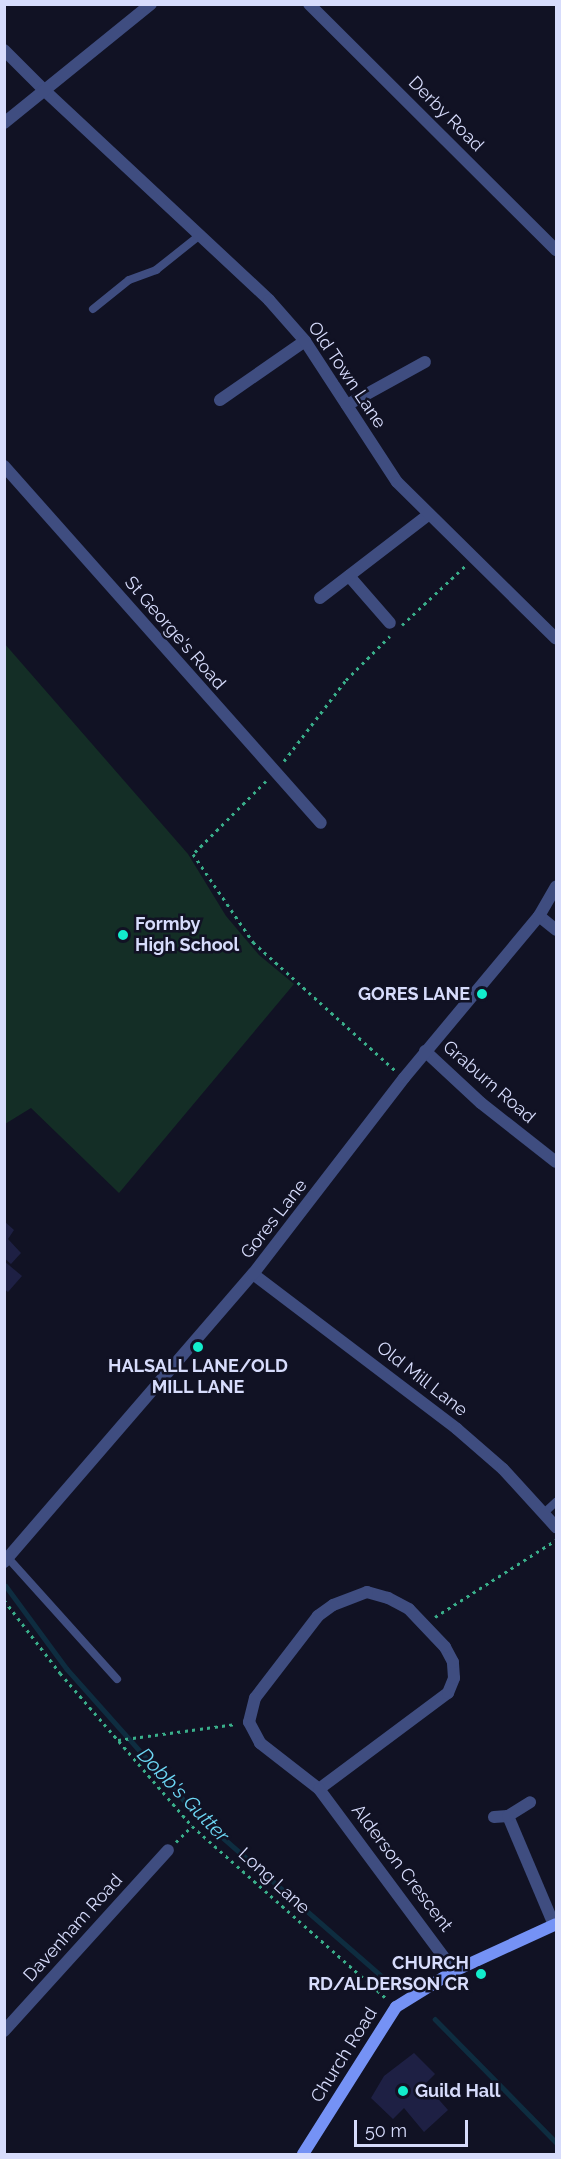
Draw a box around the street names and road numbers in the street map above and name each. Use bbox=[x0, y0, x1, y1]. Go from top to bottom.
street label: Derby Road bbox=[404, 72, 488, 156]
street label: Old Town Lane bbox=[303, 317, 391, 433]
street label: St George's Road bbox=[120, 572, 230, 694]
street label: Graburn Road bbox=[438, 1036, 540, 1128]
street label: Gores Lane bbox=[236, 1175, 312, 1263]
street label: Old Mill Lane bbox=[372, 1337, 472, 1421]
street label: Alderson Crescent bbox=[347, 1800, 457, 1936]
street label: Long Lane bbox=[234, 1843, 314, 1919]
street label: Davenham Road bbox=[19, 1870, 127, 1986]
street label: Church Road bbox=[306, 2004, 382, 2106]

